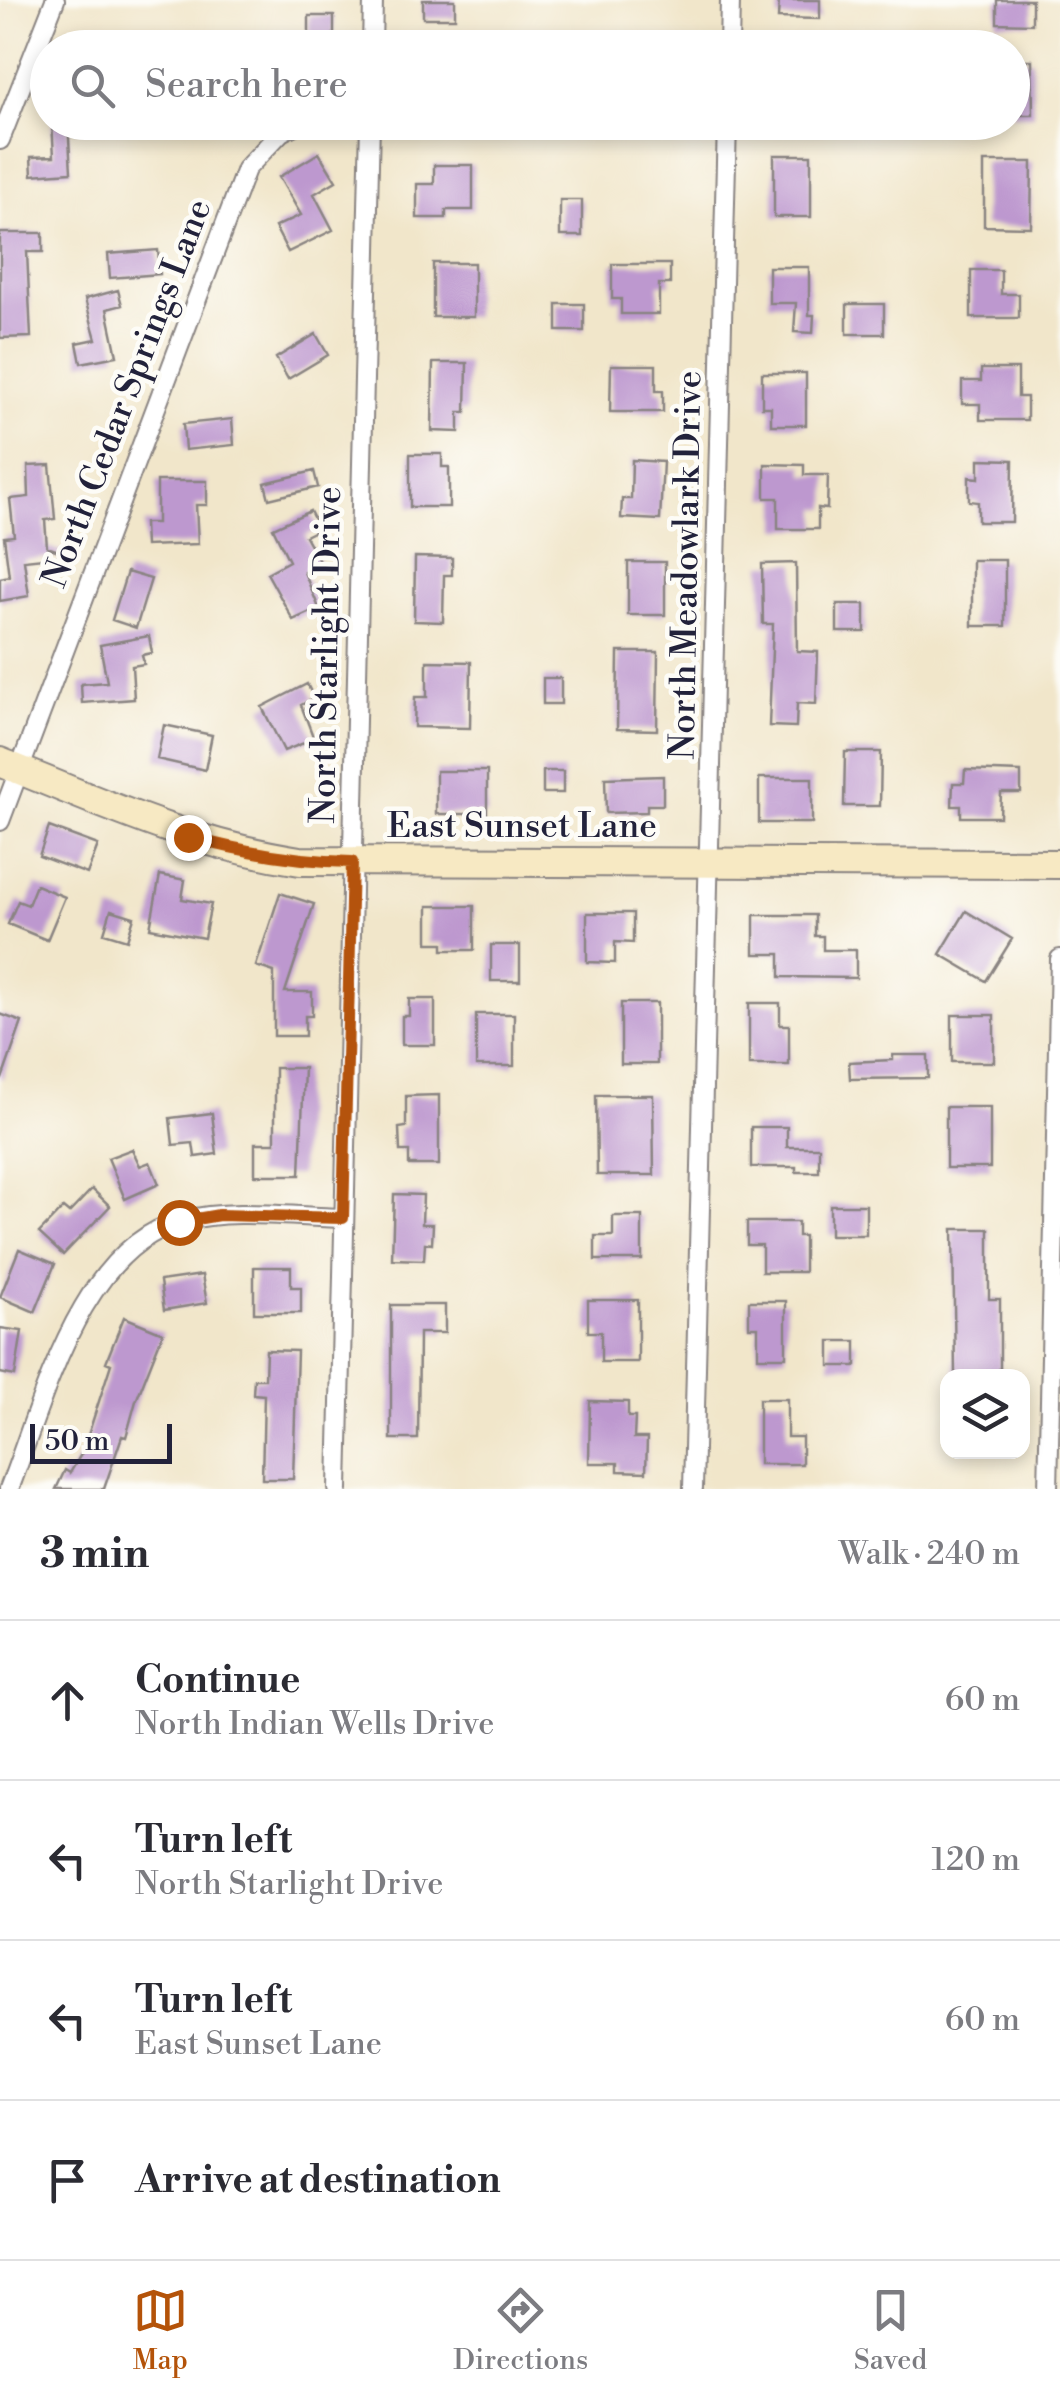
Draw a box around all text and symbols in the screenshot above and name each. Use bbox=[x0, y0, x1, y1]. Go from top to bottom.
search box bbox=[30, 30, 1030, 140]
icon: search bbox=[65, 58, 120, 113]
text: Search here bbox=[145, 62, 348, 109]
street label: North Cedar Springs Lane bbox=[33, 193, 221, 594]
street label: North Meadowlark Drive bbox=[662, 370, 711, 760]
street label: North Starlight Drive bbox=[302, 486, 351, 824]
street label: East Sunset Lane bbox=[387, 805, 657, 848]
route end bbox=[166, 815, 212, 861]
route start bbox=[157, 1200, 203, 1246]
map controls bbox=[940, 1369, 1030, 1459]
button: layers bbox=[940, 1369, 1030, 1459]
scale bar bbox=[30, 1419, 172, 1464]
text: 50 m bbox=[45, 1424, 109, 1459]
text: 3 min bbox=[40, 1528, 149, 1581]
text: Walk · 240 m bbox=[839, 1534, 1020, 1574]
text: Continue bbox=[135, 1657, 300, 1704]
icon: ahead bbox=[40, 1673, 95, 1728]
text: 60 m bbox=[945, 1680, 1020, 1720]
text: North Indian Wells Drive bbox=[135, 1704, 494, 1744]
text: Turn left bbox=[135, 1817, 292, 1864]
icon: left bbox=[40, 1833, 95, 1888]
text: 120 m bbox=[931, 1840, 1020, 1880]
text: North Starlight Drive bbox=[135, 1864, 443, 1904]
text: Turn left bbox=[135, 1977, 292, 2024]
icon: left bbox=[40, 1993, 95, 2048]
text: 60 m bbox=[945, 2000, 1020, 2040]
text: East Sunset Lane bbox=[135, 2024, 382, 2064]
icon: arrive bbox=[40, 2153, 95, 2208]
text: Arrive at destination bbox=[135, 2157, 501, 2204]
tab: Map bbox=[133, 2283, 188, 2378]
tab: Directions bbox=[453, 2283, 588, 2378]
tab: Saved bbox=[854, 2283, 927, 2378]

